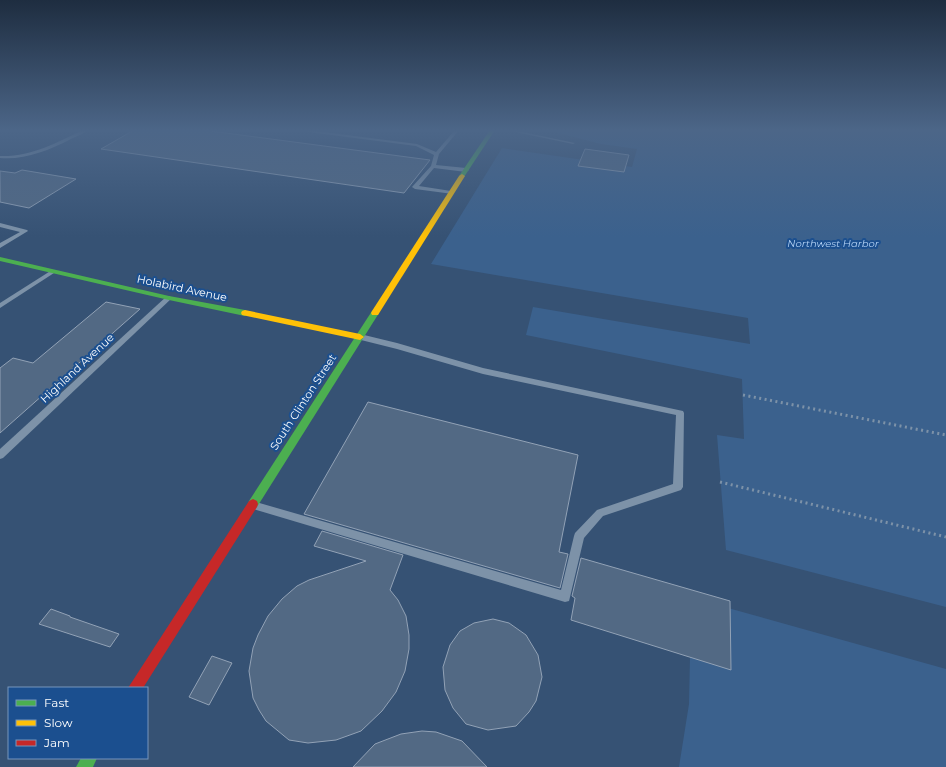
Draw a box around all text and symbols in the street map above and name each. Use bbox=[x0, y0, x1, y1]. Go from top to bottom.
water label: Northwest Harbor bbox=[787, 237, 880, 250]
street label: Holabird Avenue bbox=[136, 272, 229, 304]
street label: Highland Avenue bbox=[37, 330, 117, 406]
street label: South Clinton Street bbox=[267, 351, 340, 453]
legend bbox=[8, 687, 148, 759]
text: Fast bbox=[44, 695, 69, 710]
text: Slow bbox=[44, 715, 73, 730]
text: Jam bbox=[43, 735, 70, 750]

